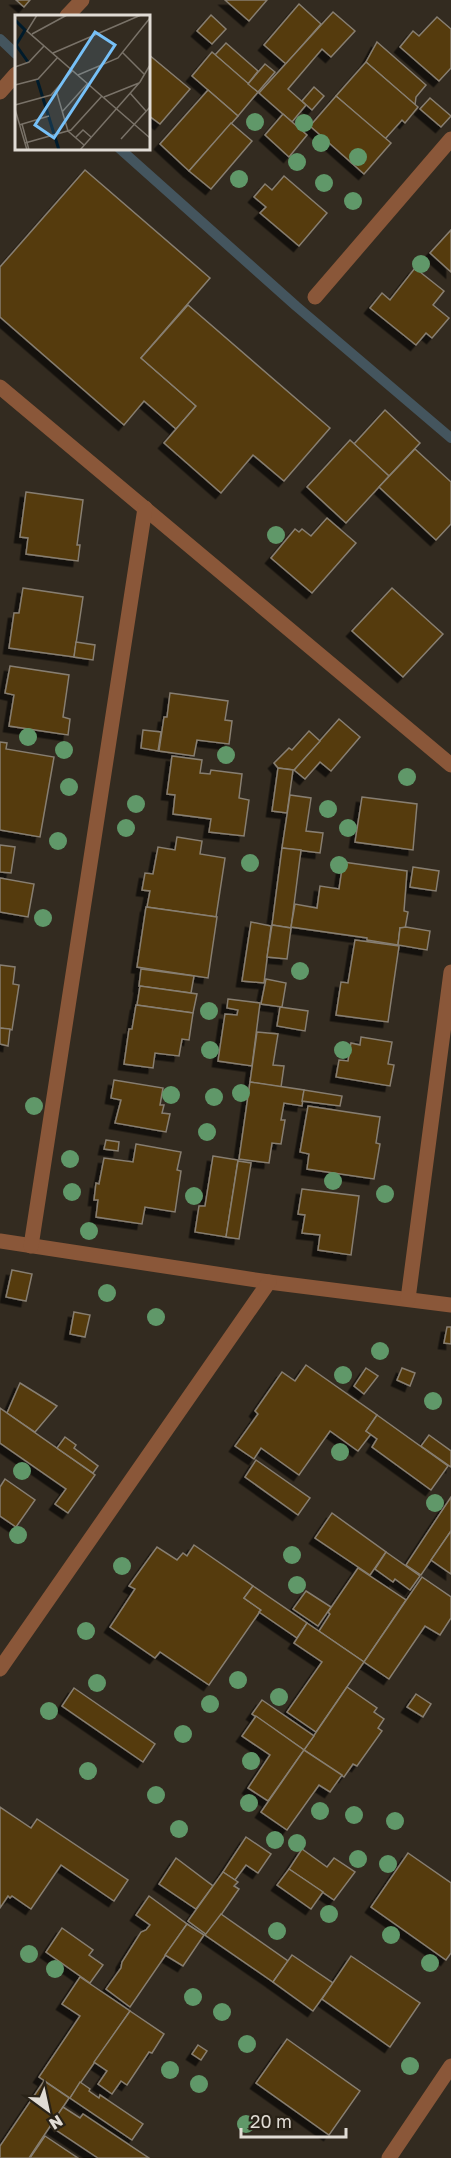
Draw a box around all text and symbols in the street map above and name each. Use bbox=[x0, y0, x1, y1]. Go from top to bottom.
inset map bbox=[15, 15, 150, 150]
north arrow bbox=[18, 2080, 78, 2140]
scale bar bbox=[241, 2101, 346, 2139]
text: 20 m bbox=[250, 2110, 292, 2132]
text: N bbox=[46, 2111, 67, 2134]

